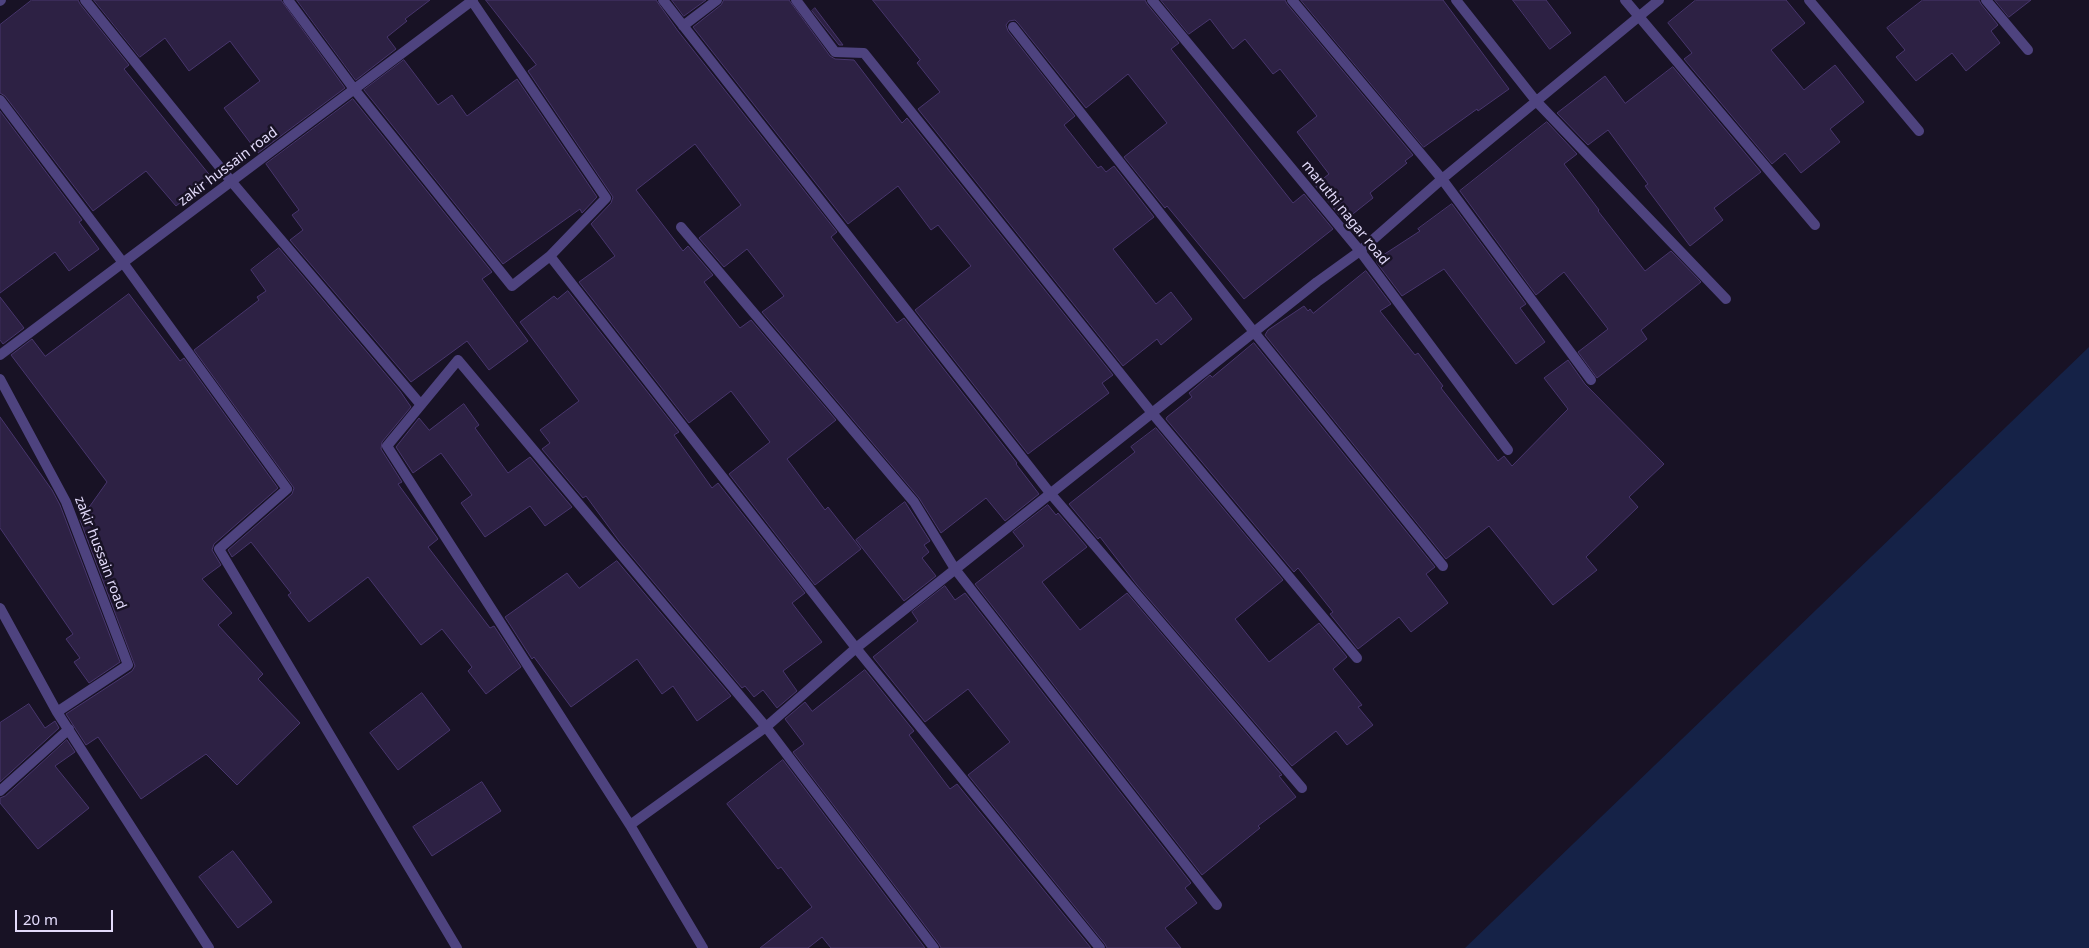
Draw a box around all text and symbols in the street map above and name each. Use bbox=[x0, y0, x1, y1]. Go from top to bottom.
street label: zakir hussain road bbox=[175, 124, 281, 210]
street label: maruthi nagar road bbox=[1298, 158, 1392, 268]
street label: zakir hussain road bbox=[71, 494, 129, 612]
scale bar bbox=[18, 900, 115, 932]
text: 20 m bbox=[23, 909, 58, 929]

